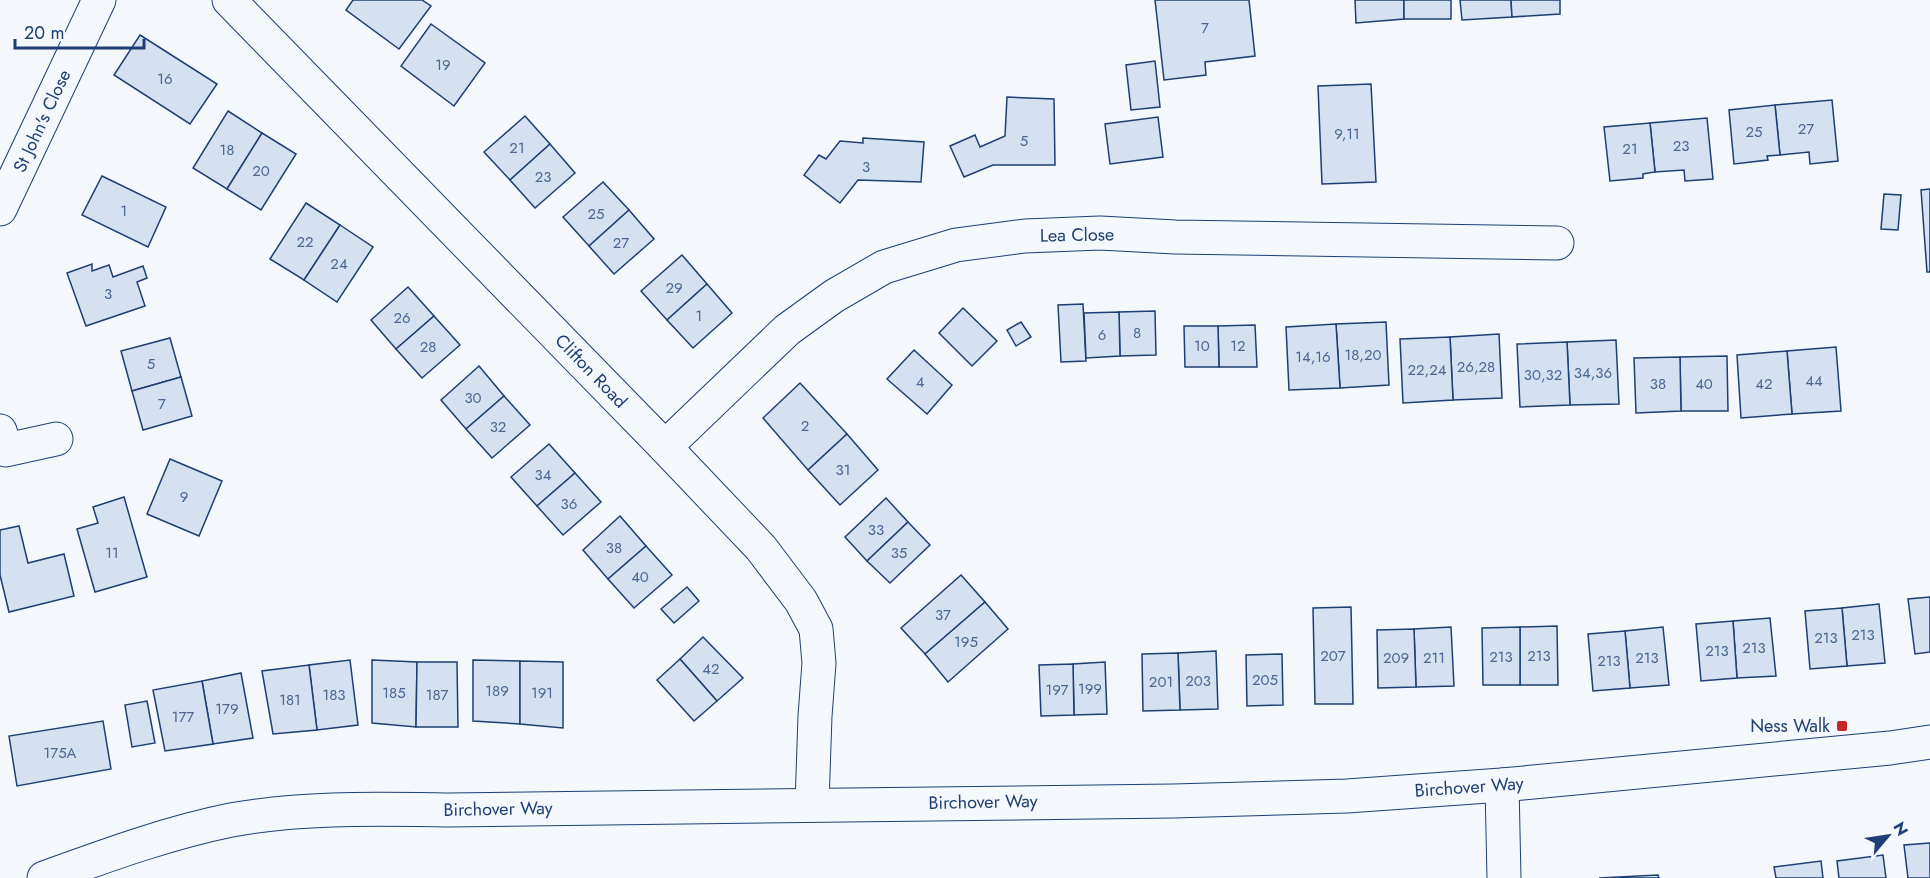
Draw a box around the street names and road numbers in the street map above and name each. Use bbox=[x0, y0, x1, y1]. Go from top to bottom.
street label: St John's Close bbox=[7, 65, 77, 177]
street label: Lea Close bbox=[1040, 221, 1114, 249]
street label: Clifton Road bbox=[549, 328, 633, 414]
street label: Birchover Way bbox=[1414, 770, 1524, 804]
street label: Birchover Way bbox=[928, 788, 1038, 816]
street label: Birchover Way bbox=[443, 795, 553, 823]

